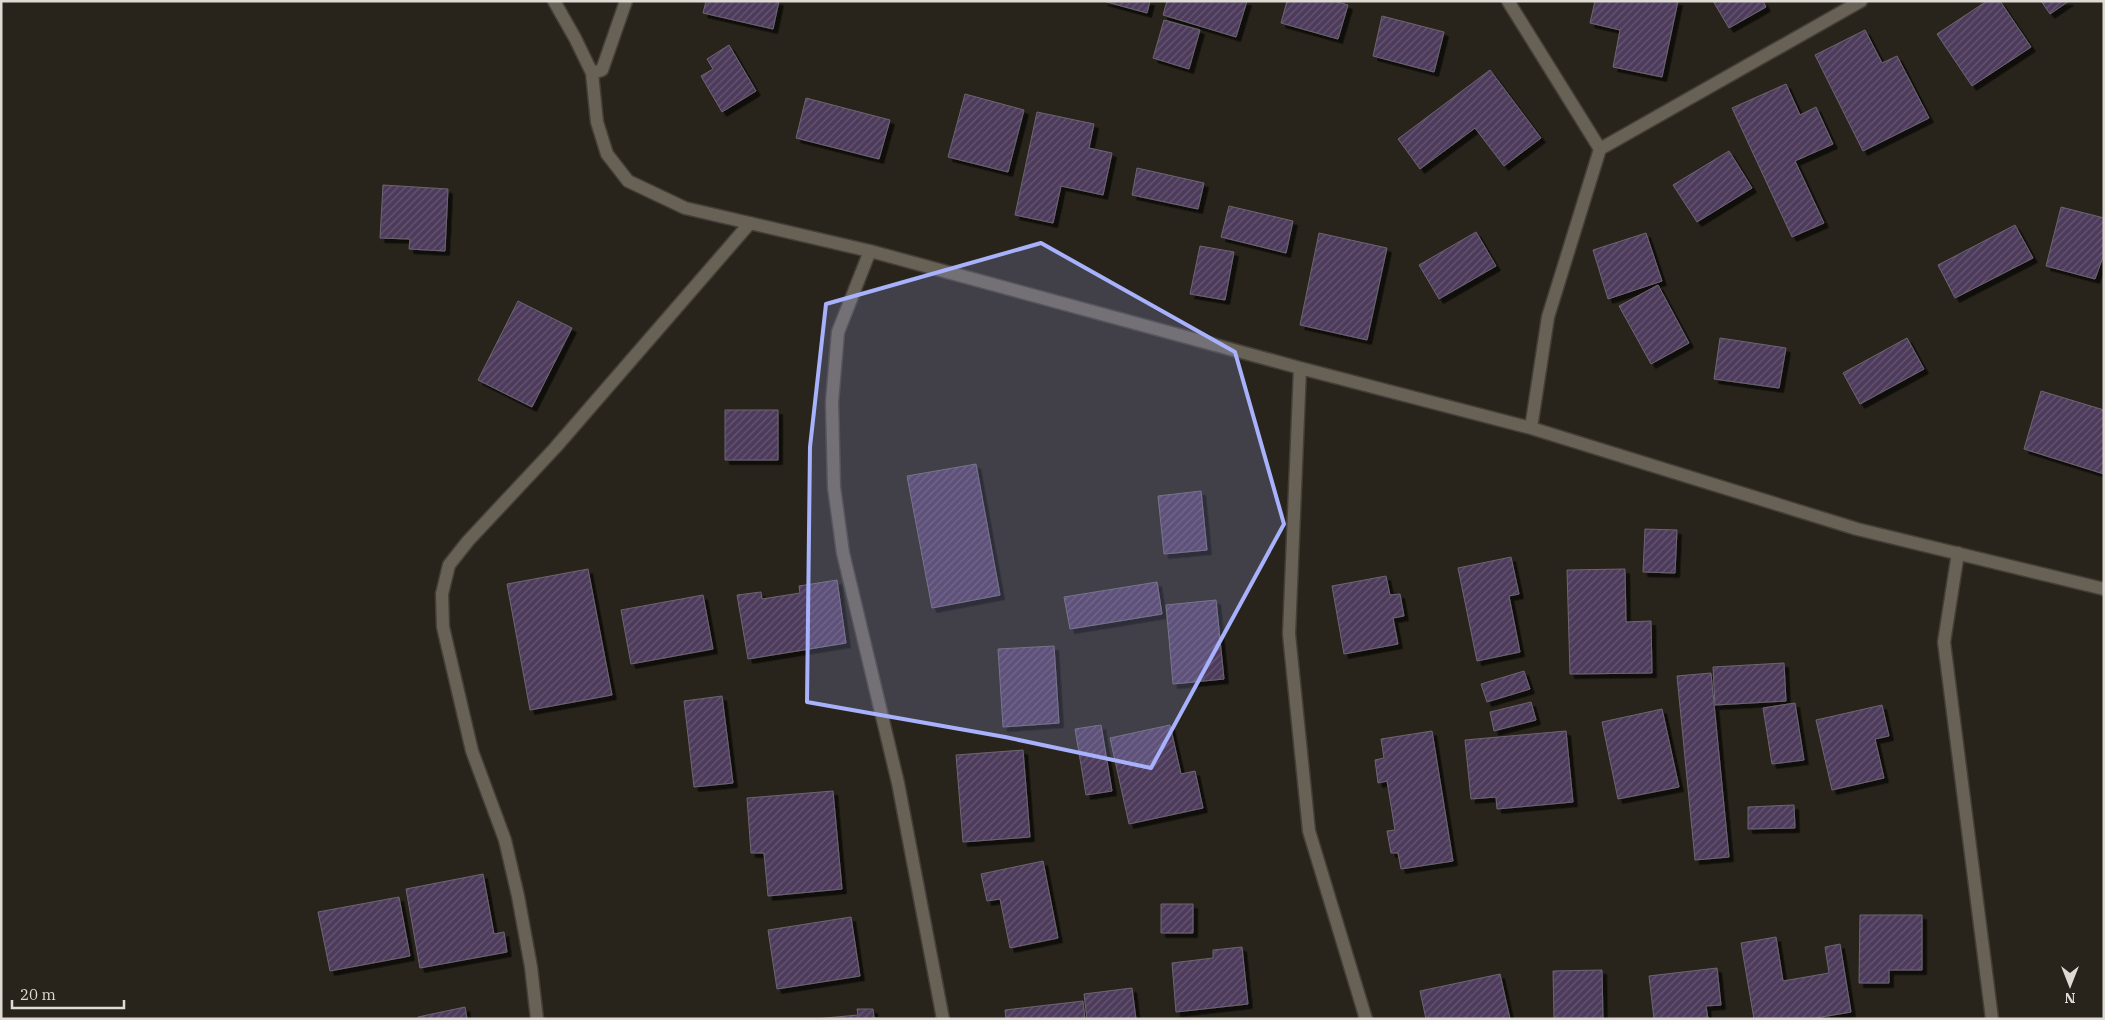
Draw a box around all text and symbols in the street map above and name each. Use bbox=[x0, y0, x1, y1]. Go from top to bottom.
north arrow bbox=[2045, 960, 2095, 1010]
scale bar bbox=[12, 978, 125, 1010]
text: 20 m bbox=[20, 985, 56, 1004]
text: N bbox=[2064, 989, 2076, 1007]

